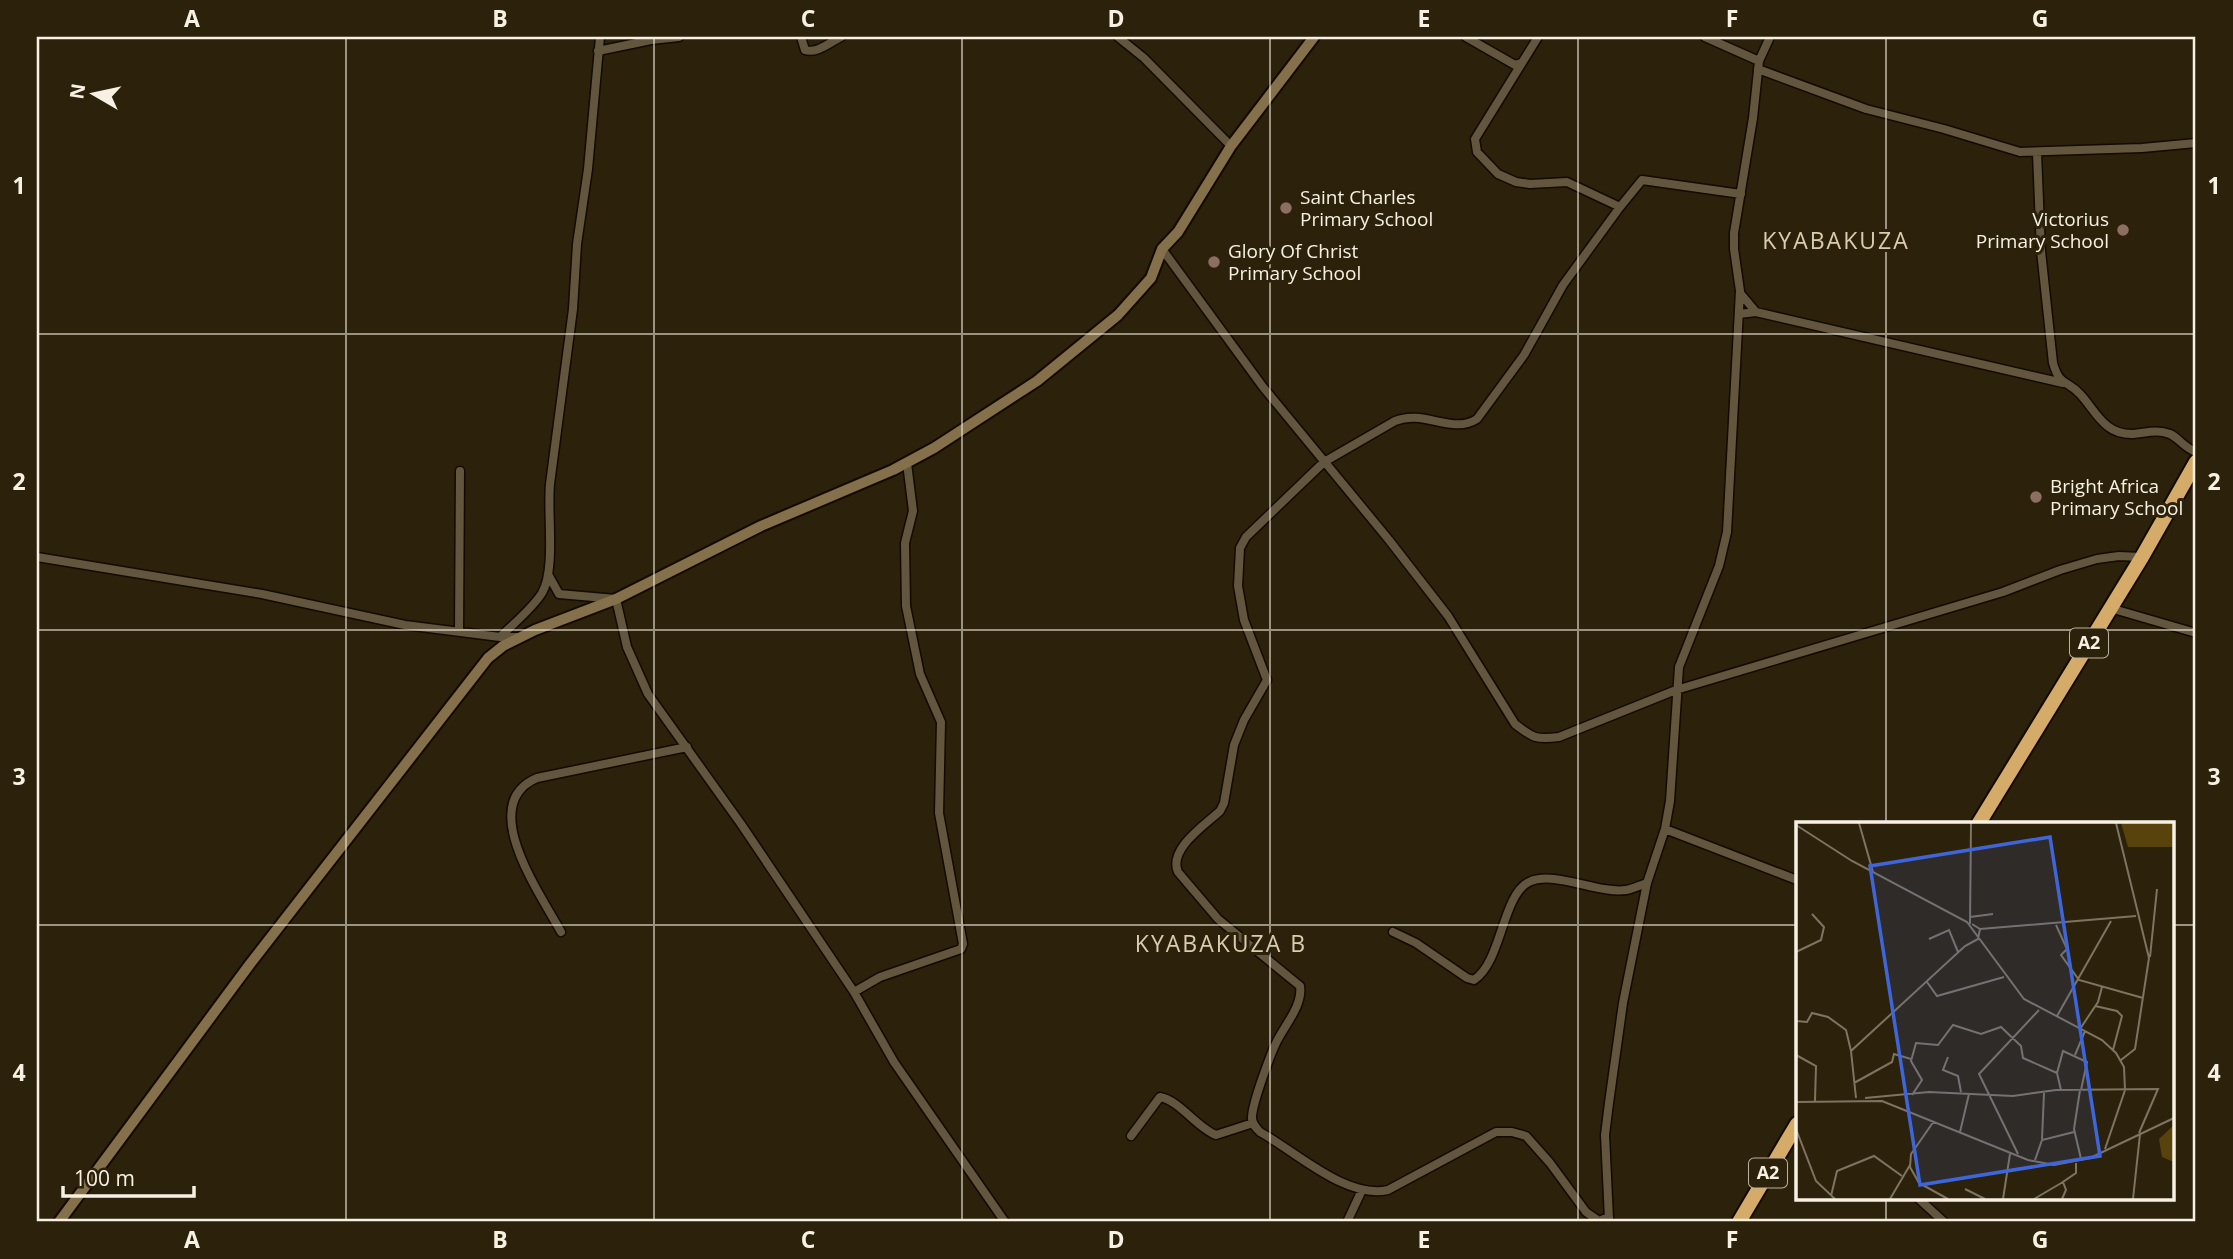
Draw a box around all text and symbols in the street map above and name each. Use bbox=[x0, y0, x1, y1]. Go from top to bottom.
text: A bbox=[184, 2, 200, 34]
text: B bbox=[492, 2, 508, 34]
text: C bbox=[801, 2, 815, 34]
text: D bbox=[1107, 2, 1125, 34]
text: E bbox=[1418, 2, 1430, 34]
text: F bbox=[1726, 2, 1738, 34]
text: G bbox=[2032, 2, 2048, 34]
north arrow bbox=[60, 60, 130, 130]
text: N bbox=[63, 82, 91, 101]
text: 1 bbox=[12, 169, 26, 201]
text: 1 bbox=[2207, 169, 2221, 201]
place label: Saint Charles Primary School bbox=[1300, 184, 1433, 232]
marker: Saint Charles Primary School bbox=[1278, 200, 1294, 216]
place label: Victorius Primary School bbox=[1976, 206, 2109, 254]
marker: Victorius Primary School bbox=[2115, 222, 2131, 238]
district label: KYABAKUZA bbox=[1762, 224, 1910, 256]
place label: Glory Of Christ Primary School bbox=[1228, 238, 1361, 286]
marker: Glory Of Christ Primary School bbox=[1206, 254, 1222, 270]
text: 2 bbox=[12, 465, 26, 497]
text: 2 bbox=[2207, 465, 2221, 497]
place label: Bright Africa Primary School bbox=[2050, 473, 2183, 521]
marker: Bright Africa Primary School bbox=[2028, 489, 2044, 505]
road number: A2 bbox=[2070, 628, 2108, 658]
text: 3 bbox=[12, 760, 26, 792]
text: 3 bbox=[2207, 760, 2221, 792]
inset map bbox=[1796, 822, 2174, 1200]
district label: KYABAKUZA B bbox=[1135, 927, 1307, 959]
text: 4 bbox=[12, 1056, 26, 1088]
text: 4 bbox=[2207, 1056, 2221, 1088]
scale bar bbox=[63, 1154, 194, 1198]
road number: A2 bbox=[1749, 1158, 1787, 1188]
text: 100 m bbox=[74, 1164, 135, 1192]
text: A bbox=[184, 1223, 200, 1255]
text: B bbox=[492, 1223, 508, 1255]
text: C bbox=[801, 1223, 815, 1255]
text: D bbox=[1107, 1223, 1125, 1255]
text: E bbox=[1418, 1223, 1430, 1255]
text: F bbox=[1726, 1223, 1738, 1255]
text: G bbox=[2032, 1223, 2048, 1255]

